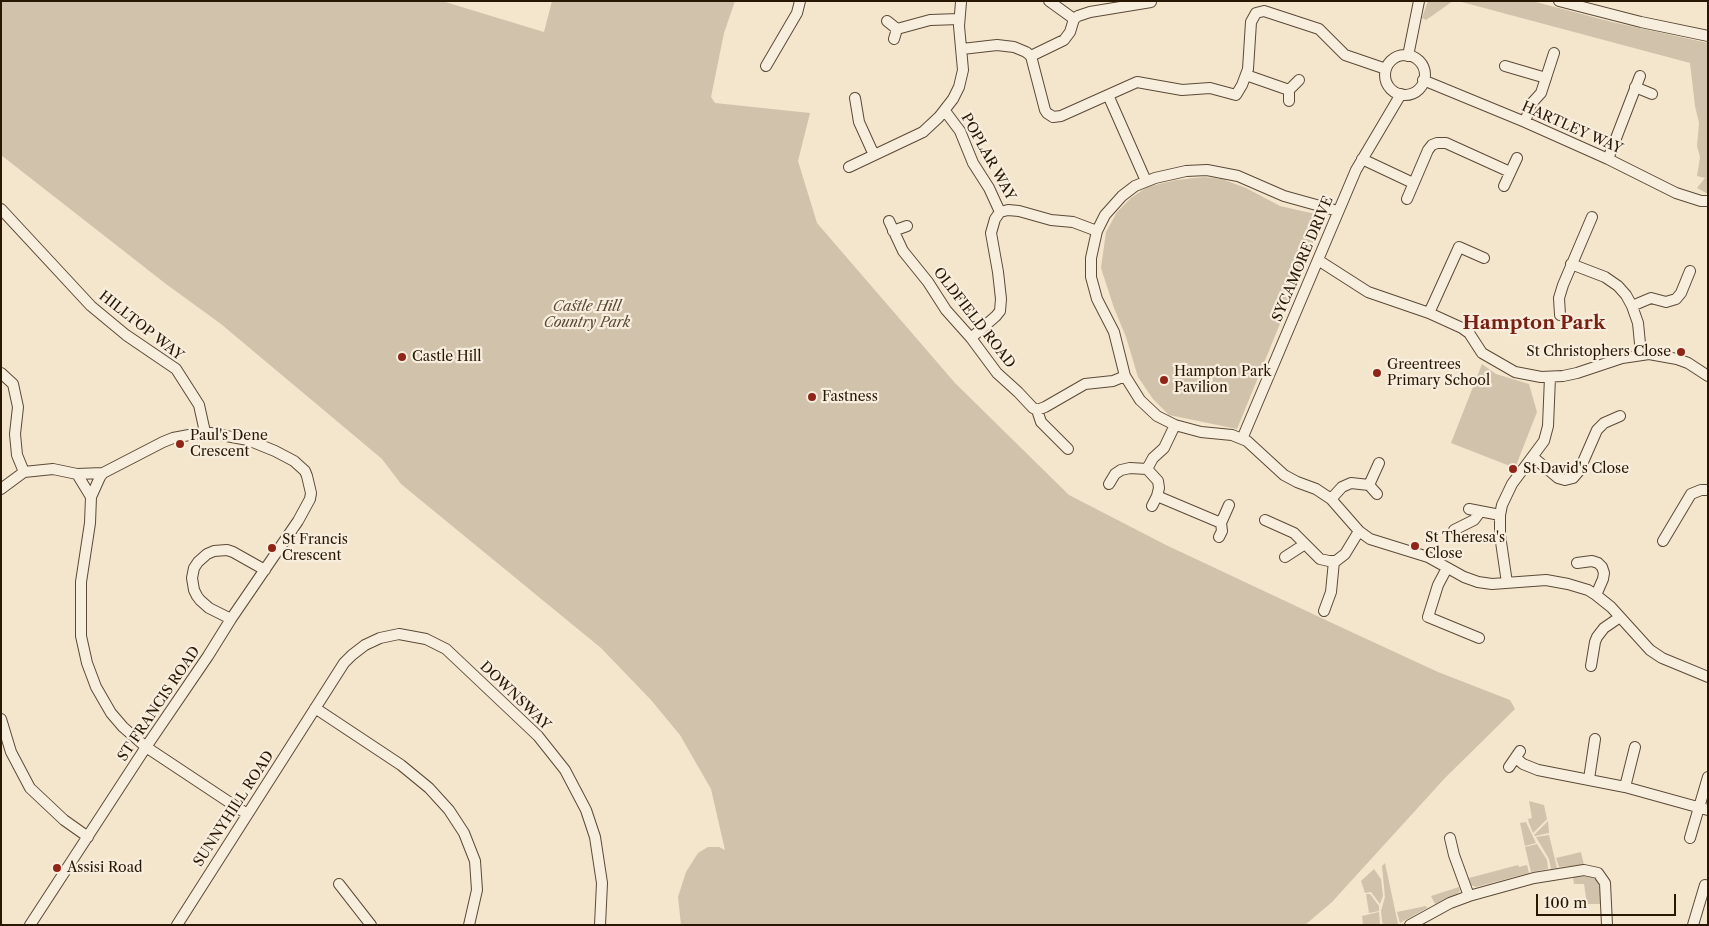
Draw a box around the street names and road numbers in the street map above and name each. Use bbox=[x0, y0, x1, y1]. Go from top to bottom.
street label: HARTLEY WAY bbox=[1519, 98, 1625, 158]
street label: POPLAR WAY bbox=[957, 111, 1019, 203]
street label: SYCAMORE DRIVE bbox=[1269, 194, 1337, 324]
street label: OLDFIELD ROAD bbox=[929, 264, 1019, 372]
street label: HILLTOP WAY bbox=[95, 288, 187, 364]
street label: ST FRANCIS ROAD bbox=[114, 643, 204, 765]
street label: DOWNSWAY bbox=[476, 658, 554, 734]
street label: SUNNYHILL ROAD bbox=[190, 748, 278, 870]

